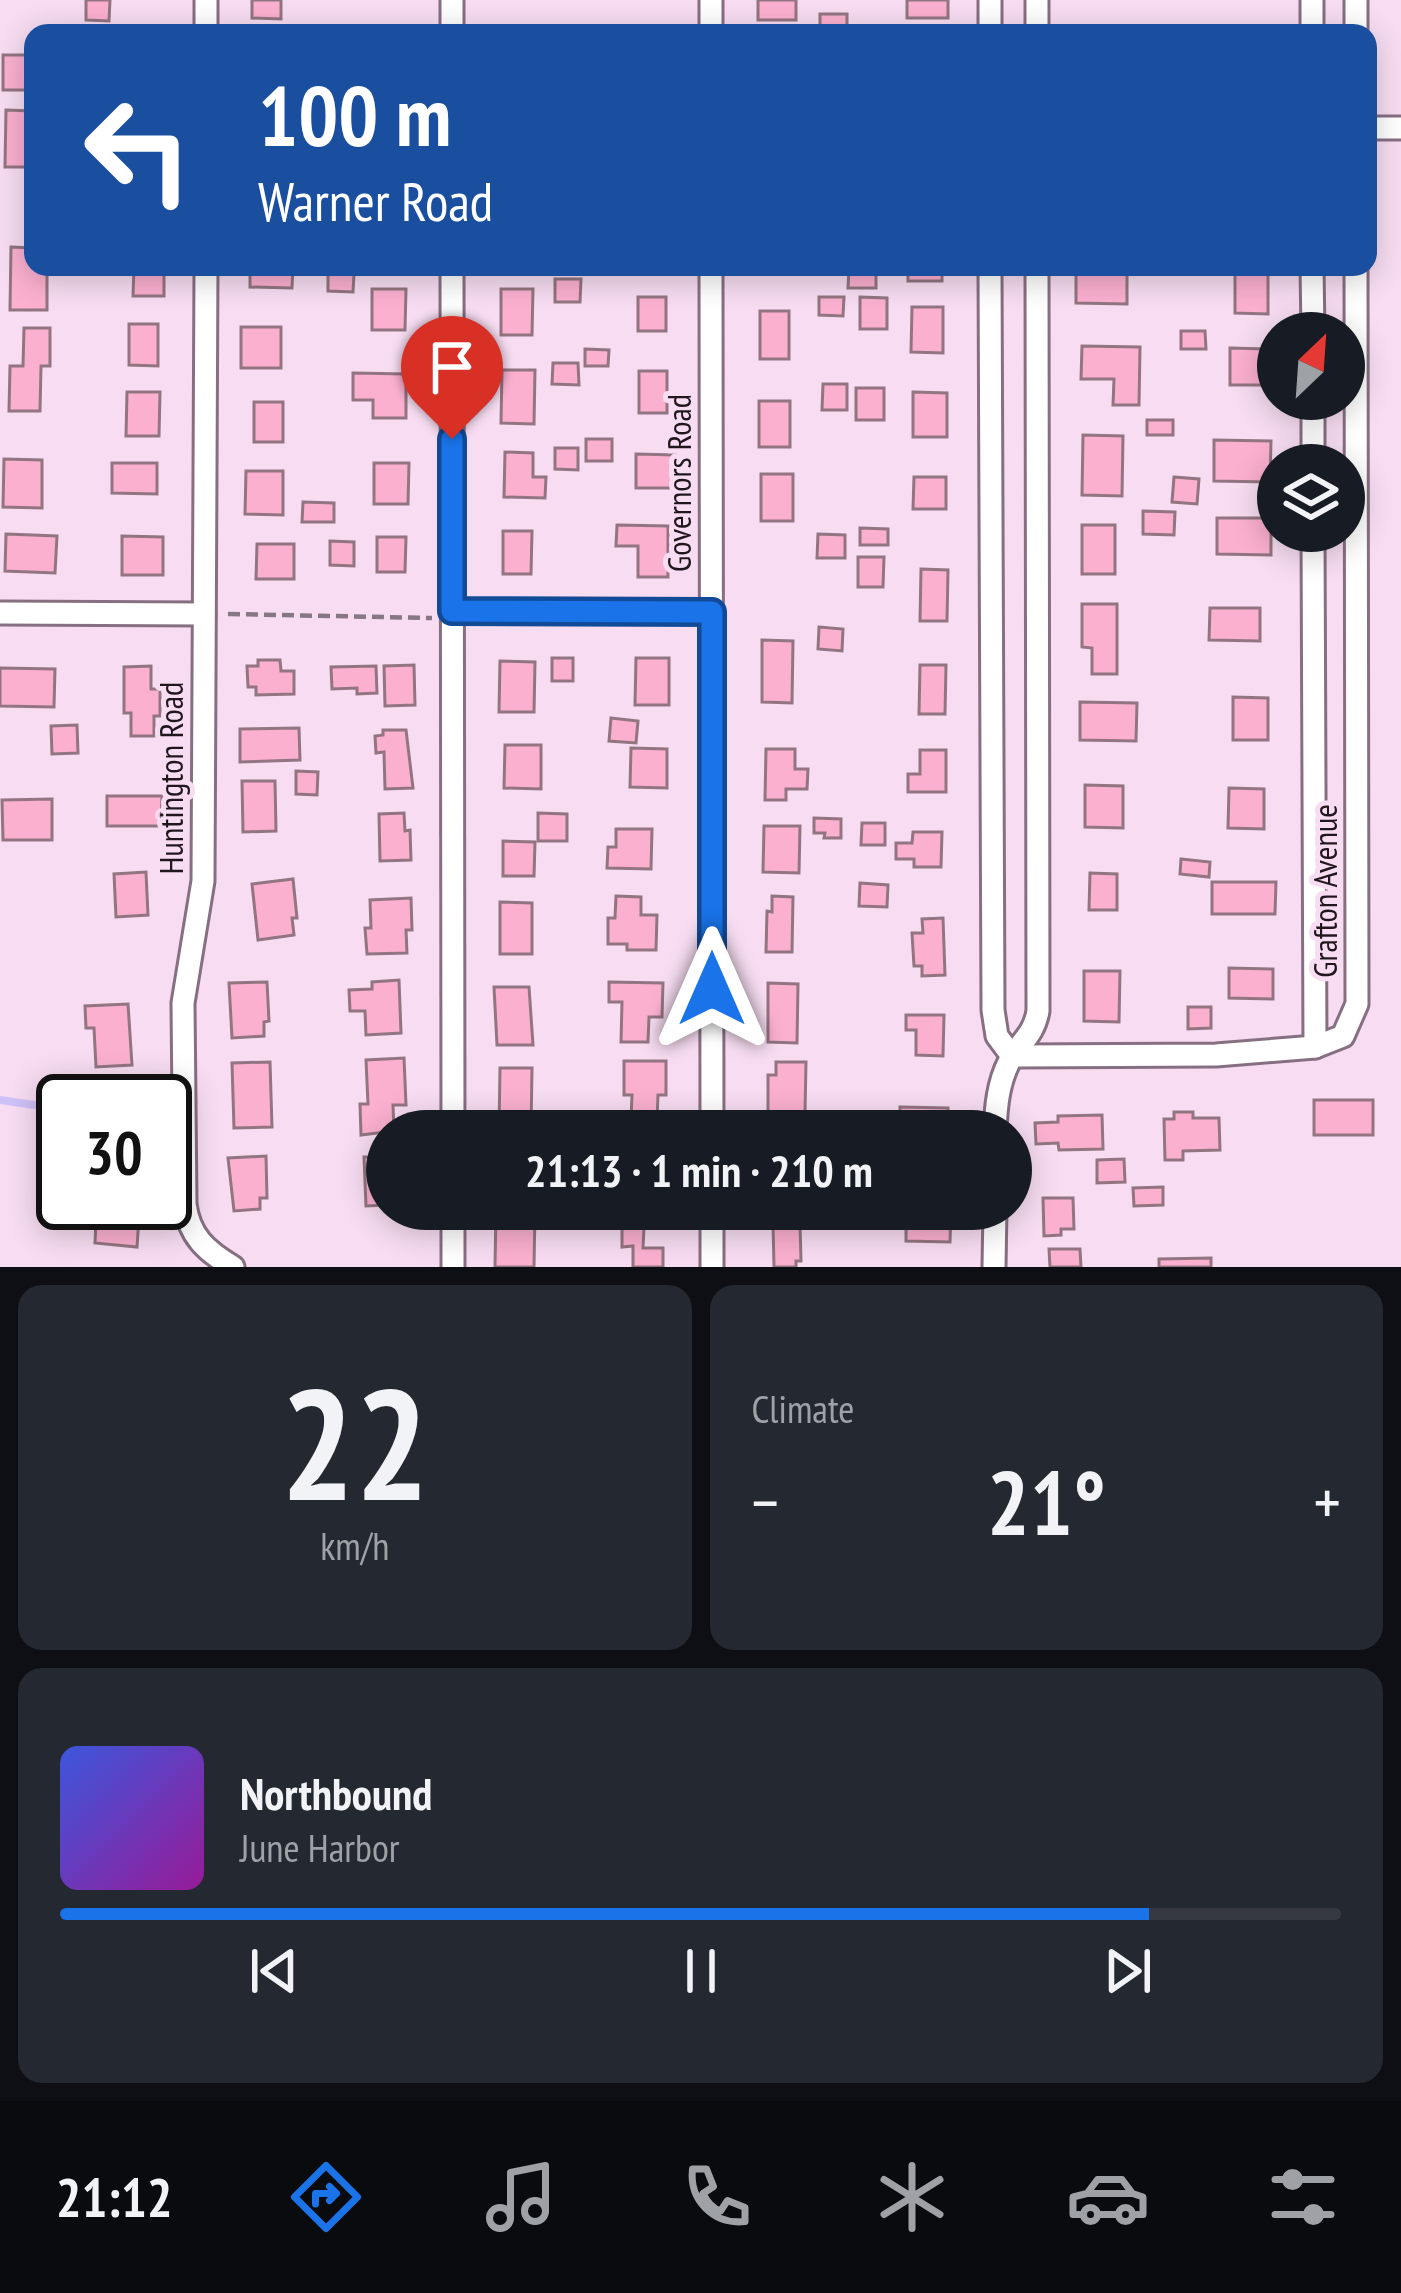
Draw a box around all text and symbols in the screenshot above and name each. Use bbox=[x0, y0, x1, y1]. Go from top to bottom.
text: 100 m bbox=[258, 60, 451, 169]
icon: left bbox=[60, 72, 216, 228]
text: Warner Road bbox=[258, 166, 493, 236]
north arrow bbox=[1257, 312, 1365, 420]
map controls bbox=[1257, 312, 1365, 552]
pin bbox=[401, 316, 503, 439]
icon: arrive bbox=[419, 334, 485, 400]
street label: Governors Road bbox=[657, 394, 700, 572]
button: layers bbox=[1257, 444, 1365, 552]
street label: Huntington Road bbox=[149, 682, 192, 874]
street label: Grafton Avenue bbox=[1303, 804, 1346, 978]
position arrow bbox=[649, 926, 775, 1052]
speed limit sign: 30 bbox=[36, 1074, 192, 1230]
text: 21:13 · 1 min · 210 m bbox=[525, 1141, 873, 1199]
text: 22 bbox=[280, 1341, 429, 1543]
text: Climate bbox=[752, 1383, 854, 1434]
text: 21° bbox=[987, 1443, 1106, 1560]
text: − bbox=[752, 1459, 779, 1544]
text: + bbox=[1314, 1459, 1341, 1544]
text: km/h bbox=[320, 1520, 389, 1571]
text: Northbound bbox=[240, 1764, 432, 1822]
text: June Harbor bbox=[240, 1822, 399, 1873]
icon: previous bbox=[241, 1938, 307, 2004]
icon: pause bbox=[668, 1938, 734, 2004]
icon: next bbox=[1095, 1938, 1161, 2004]
icon: directions bbox=[284, 2155, 368, 2239]
icon: music bbox=[479, 2155, 563, 2239]
icon: phone bbox=[675, 2155, 759, 2239]
icon: climate bbox=[870, 2155, 954, 2239]
icon: car bbox=[1066, 2155, 1150, 2239]
icon: filters bbox=[1261, 2155, 1345, 2239]
text: 21:12 bbox=[56, 2162, 173, 2232]

